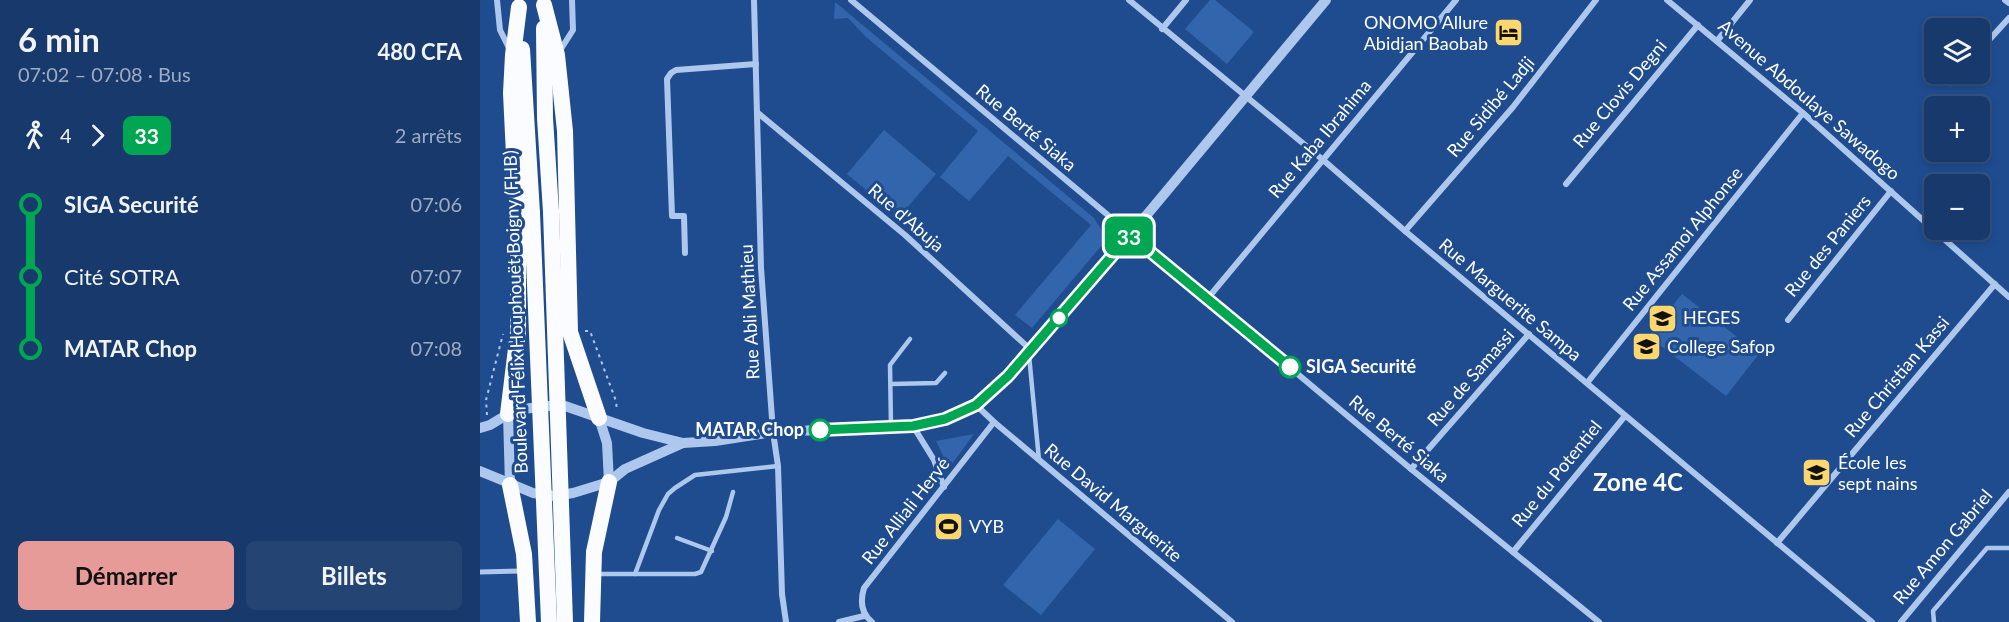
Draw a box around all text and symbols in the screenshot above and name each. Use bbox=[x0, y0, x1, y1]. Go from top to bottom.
place label: ONOMO Allure Abidjan Baobab bbox=[1364, 11, 1488, 54]
street label: Avenue Abdoulaye Sawadogo bbox=[1714, 14, 1905, 184]
hotel icon: ONOMO Allure Abidjan Baobab bbox=[1493, 17, 1525, 49]
map controls bbox=[1924, 18, 1990, 240]
button: layers bbox=[1924, 18, 1990, 84]
text: 6 min bbox=[18, 19, 100, 59]
street label: Rue Clovis Degni bbox=[1568, 35, 1671, 152]
text: 480 CFA bbox=[377, 38, 462, 65]
street label: Rue Sidibé Ladji bbox=[1442, 52, 1539, 161]
text: 07:02 – 07:08 · Bus bbox=[18, 62, 191, 86]
street label: Rue Kaba Ibrahima bbox=[1263, 75, 1375, 202]
street label: Rue Berté Siaka bbox=[972, 79, 1081, 176]
button: + bbox=[1924, 96, 1990, 162]
icon: walk bbox=[18, 119, 51, 152]
icon: forward bbox=[81, 119, 114, 152]
text: 4 bbox=[60, 123, 72, 147]
text: 33 bbox=[135, 123, 159, 148]
text: 2 arrêts bbox=[395, 123, 462, 147]
street label: Boulevard Félix Houphouët Boigny (FHB) bbox=[498, 150, 532, 474]
street label: Rue Assamoi Alphonse bbox=[1617, 162, 1747, 315]
button: − bbox=[1924, 174, 1990, 240]
street label: Rue d'Abuja bbox=[864, 178, 949, 256]
street label: Rue des Paniers bbox=[1779, 190, 1875, 301]
text: SIGA Securité bbox=[64, 191, 199, 218]
text: 07:06 bbox=[411, 192, 462, 216]
line badge: 33 bbox=[1102, 216, 1156, 256]
text: 33 bbox=[1117, 224, 1141, 249]
street label: Rue Marguerite Sampa bbox=[1435, 233, 1586, 365]
street label: Rue Abli Mathieu bbox=[734, 244, 764, 380]
text: Cité SOTRA bbox=[64, 263, 180, 290]
text: 07:07 bbox=[411, 264, 462, 288]
school or university icon: HEGES bbox=[1646, 302, 1678, 334]
place label: HEGES bbox=[1683, 306, 1740, 328]
unlabelled marker bbox=[1050, 309, 1068, 327]
street label: Rue Christian Kassi bbox=[1839, 311, 1953, 441]
street label: Rue de Samassi bbox=[1422, 324, 1518, 430]
school or university icon: College Safop bbox=[1630, 331, 1662, 363]
text: MATAR Chop bbox=[64, 335, 197, 362]
place label: College Safop bbox=[1667, 335, 1775, 357]
text: 07:08 bbox=[411, 336, 462, 360]
place label: SIGA Securité bbox=[1306, 355, 1417, 377]
marker: SIGA Securité bbox=[1279, 356, 1301, 378]
street label: Rue Berté Siaka bbox=[1345, 390, 1454, 487]
street label: Rue du Potentiel bbox=[1507, 416, 1606, 531]
place label: MATAR Chop bbox=[695, 418, 804, 440]
marker: MATAR Chop bbox=[809, 419, 831, 441]
street label: Rue David Marguerite bbox=[1040, 438, 1187, 566]
place label: École les sept nains bbox=[1838, 451, 1918, 494]
street label: Rue Alliali Hervé bbox=[857, 453, 954, 568]
school or university icon: École les sept nains bbox=[1801, 457, 1833, 489]
district label: Zone 4C bbox=[1593, 467, 1683, 496]
street label: Rue Amon Gabriel bbox=[1888, 485, 1997, 608]
sports icon: VYB bbox=[932, 511, 964, 543]
place label: VYB bbox=[969, 515, 1004, 537]
button: Démarrer bbox=[18, 541, 234, 610]
button: Billets bbox=[246, 541, 462, 610]

